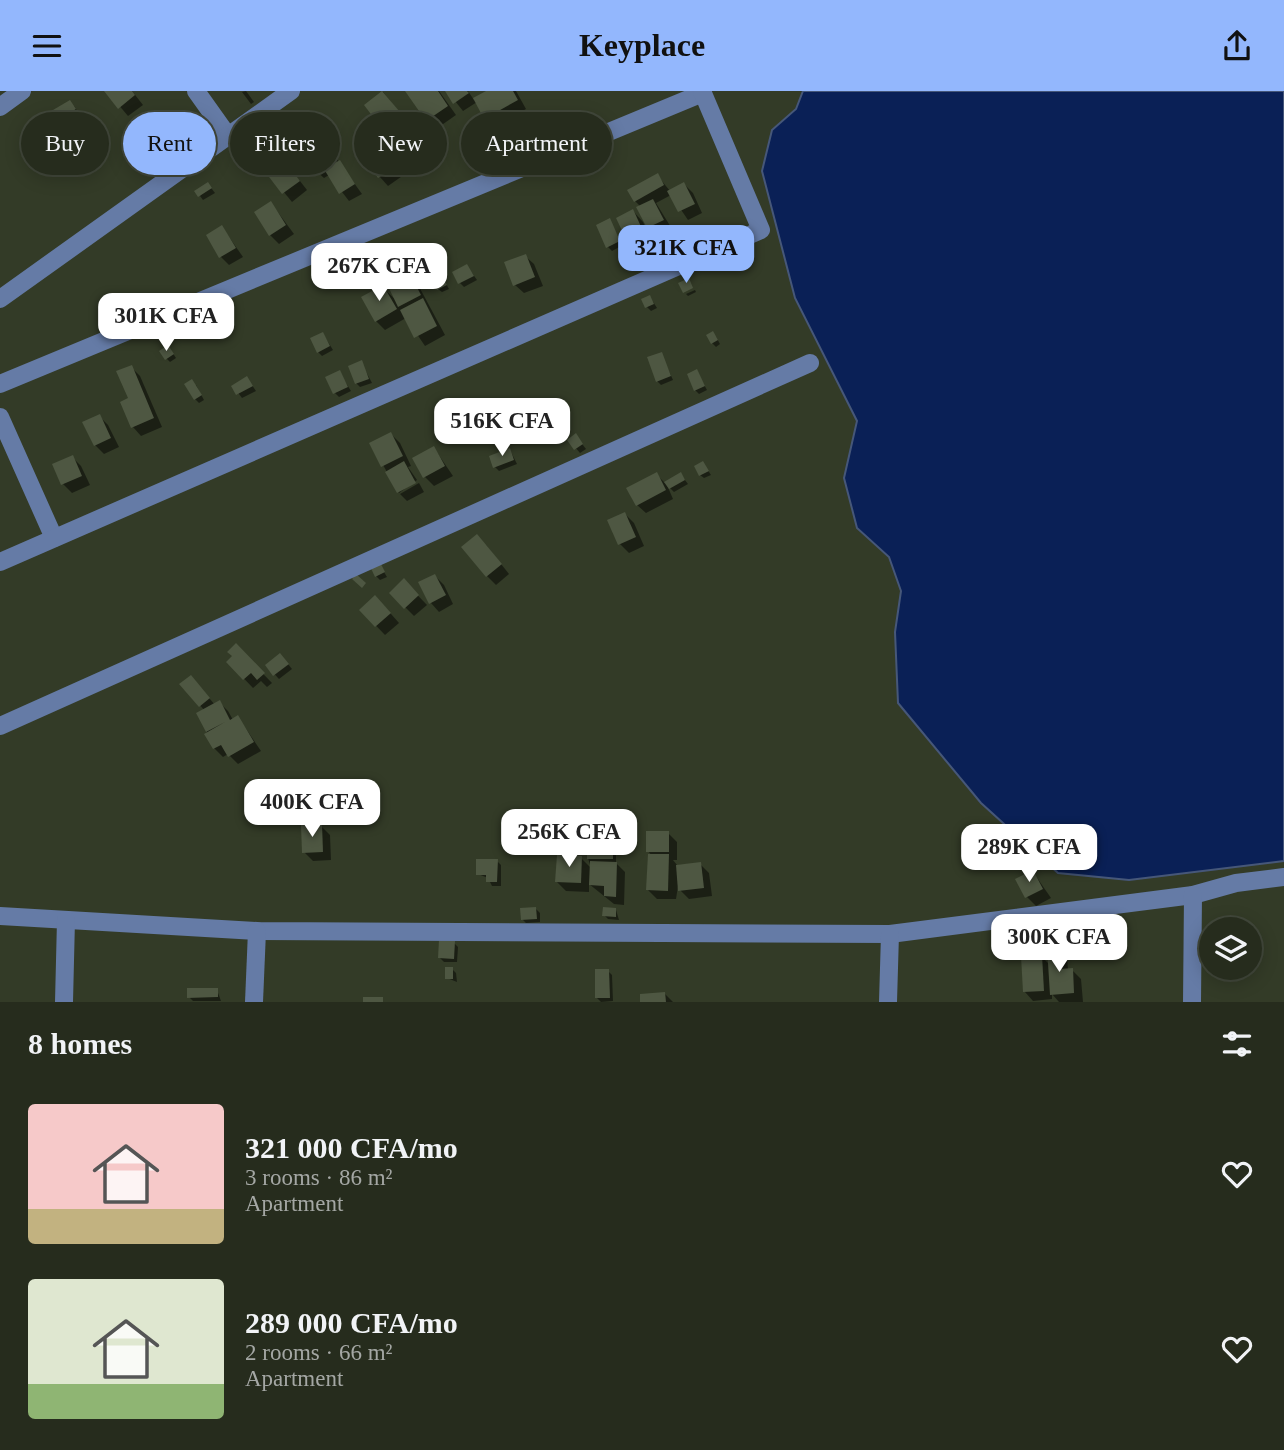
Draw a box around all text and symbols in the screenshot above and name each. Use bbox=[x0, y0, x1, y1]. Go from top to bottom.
icon: menu bbox=[28, 27, 66, 65]
text: Keyplace bbox=[579, 27, 705, 63]
icon: share bbox=[1218, 27, 1256, 65]
chip: Buy bbox=[21, 112, 109, 175]
chip: Rent bbox=[123, 112, 216, 175]
chip: Filters bbox=[230, 112, 340, 175]
chip: New bbox=[354, 112, 447, 175]
chip: Apartment bbox=[461, 112, 612, 175]
pin: 321K CFA bbox=[614, 225, 758, 285]
text: 321K CFA bbox=[634, 235, 738, 260]
pin: 267K CFA bbox=[307, 243, 451, 303]
text: 267K CFA bbox=[327, 253, 431, 278]
pin: 301K CFA bbox=[94, 293, 238, 353]
text: 301K CFA bbox=[114, 303, 218, 328]
pin: 516K CFA bbox=[430, 399, 574, 458]
text: 516K CFA bbox=[450, 408, 554, 433]
pin: 400K CFA bbox=[240, 779, 384, 839]
text: 400K CFA bbox=[260, 789, 364, 814]
pin: 256K CFA bbox=[497, 809, 641, 869]
text: 256K CFA bbox=[517, 819, 621, 844]
pin: 289K CFA bbox=[957, 825, 1101, 884]
text: 289K CFA bbox=[977, 834, 1081, 859]
pin: 300K CFA bbox=[987, 915, 1131, 974]
map controls bbox=[1199, 917, 1262, 980]
button: layers bbox=[1199, 917, 1262, 980]
text: 300K CFA bbox=[1007, 924, 1111, 949]
icon: filters bbox=[1218, 1025, 1256, 1063]
text: 8 homes bbox=[28, 1027, 132, 1060]
text: 321 000 CFA/mo bbox=[245, 1131, 458, 1164]
icon: home bbox=[84, 1132, 168, 1216]
icon: heart bbox=[1218, 1155, 1256, 1193]
text: 3 rooms · 86 m² bbox=[245, 1165, 392, 1190]
text: Apartment bbox=[245, 1191, 343, 1216]
text: 289 000 CFA/mo bbox=[245, 1306, 458, 1339]
icon: home bbox=[84, 1307, 168, 1391]
icon: heart bbox=[1218, 1330, 1256, 1368]
text: 2 rooms · 66 m² bbox=[245, 1340, 392, 1365]
text: Apartment bbox=[245, 1366, 343, 1391]

